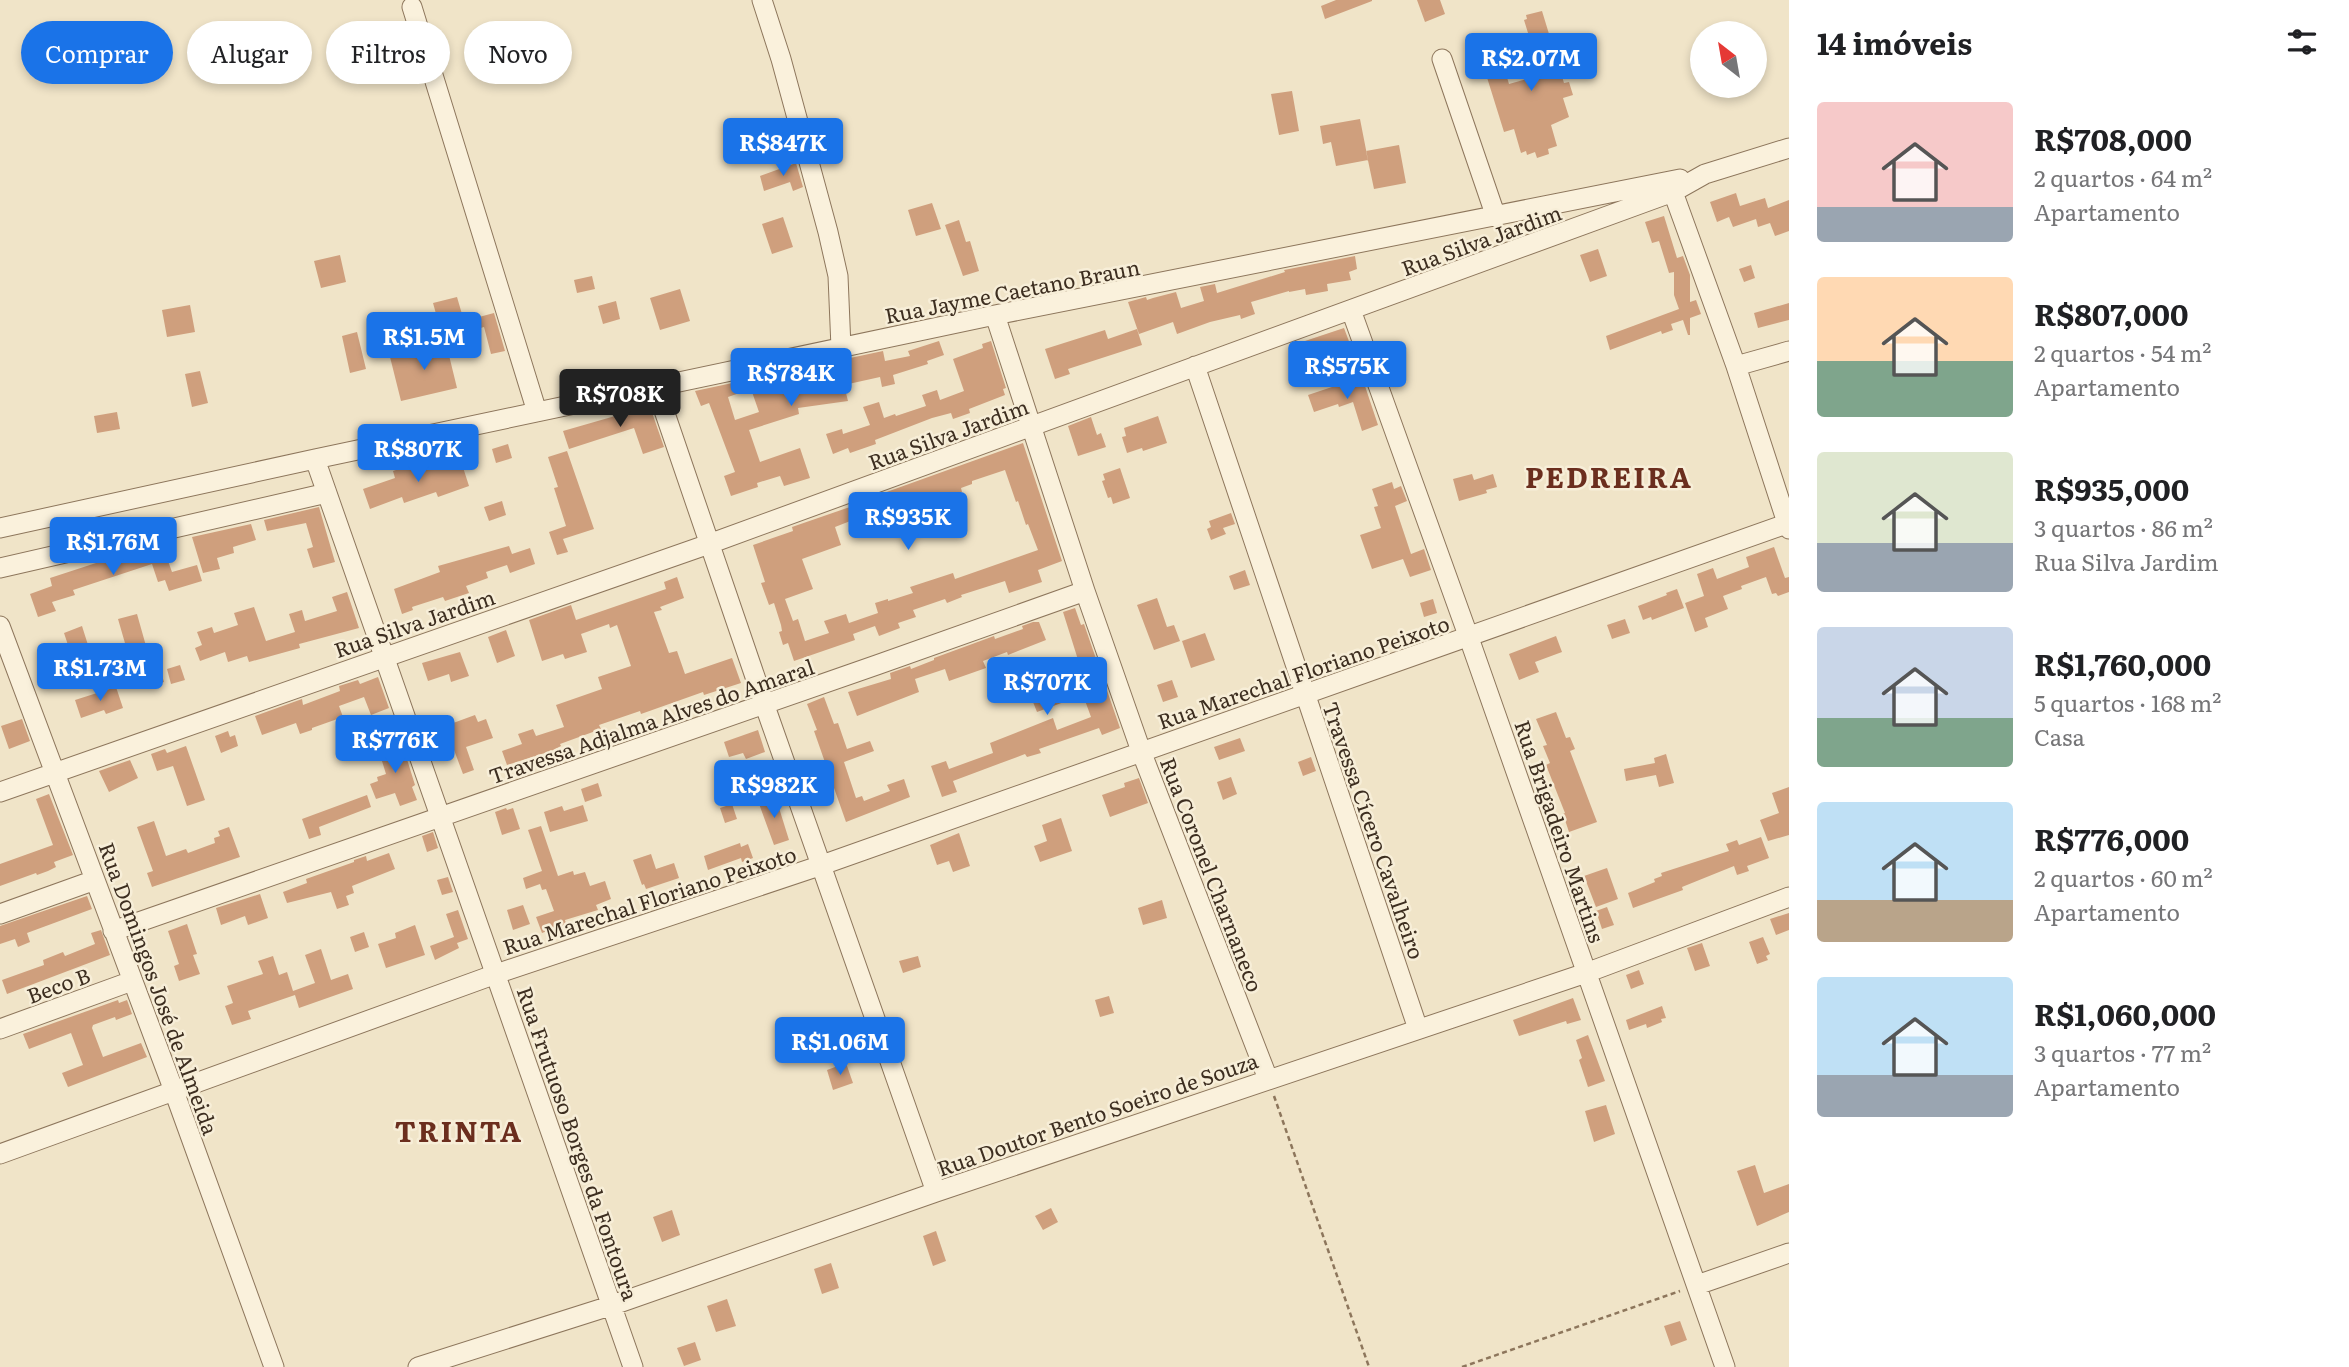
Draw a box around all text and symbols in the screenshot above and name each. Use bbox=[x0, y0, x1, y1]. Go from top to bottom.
text: 14 imóveis bbox=[1817, 20, 1972, 64]
chip: Comprar bbox=[21, 21, 173, 84]
chip: Alugar bbox=[187, 21, 312, 84]
chip: Filtros bbox=[326, 21, 450, 84]
chip: Novo bbox=[464, 21, 572, 84]
north arrow bbox=[1690, 21, 1768, 98]
map controls bbox=[1690, 21, 1767, 98]
icon: filters bbox=[2283, 23, 2321, 61]
pin: R$2.07M bbox=[1466, 34, 1596, 93]
text: R$2.07M bbox=[1481, 39, 1581, 73]
text: R$708,000 bbox=[2034, 116, 2192, 160]
pin: R$847K bbox=[726, 118, 840, 178]
text: R$847K bbox=[739, 124, 827, 158]
icon: home bbox=[1873, 130, 1957, 214]
text: 2 quartos · 64 m² bbox=[2034, 160, 2212, 194]
text: Apartamento bbox=[2034, 194, 2180, 228]
street label: Rua Silva Jardim bbox=[1397, 196, 1565, 282]
street label: Rua Jayme Caetano Braun bbox=[882, 250, 1142, 330]
text: R$807,000 bbox=[2034, 291, 2189, 335]
icon: home bbox=[1873, 305, 1957, 389]
pin: R$1.5M bbox=[367, 312, 481, 372]
text: R$1.5M bbox=[382, 318, 466, 352]
text: 2 quartos · 54 m² bbox=[2034, 335, 2211, 369]
pin: R$575K bbox=[1290, 342, 1404, 401]
text: R$575K bbox=[1304, 347, 1390, 381]
pin: R$784K bbox=[734, 348, 848, 408]
text: R$784K bbox=[747, 354, 835, 388]
text: Apartamento bbox=[2034, 369, 2180, 403]
pin: R$708K bbox=[563, 370, 677, 429]
text: R$708K bbox=[575, 375, 665, 409]
street label: Rua Silva Jardim bbox=[864, 390, 1032, 476]
pin: R$807K bbox=[361, 424, 475, 484]
text: R$807K bbox=[374, 430, 462, 464]
district label: PEDREIRA bbox=[1525, 455, 1693, 497]
text: R$935,000 bbox=[2034, 466, 2189, 510]
icon: home bbox=[1873, 480, 1957, 564]
pin: R$935K bbox=[851, 492, 965, 552]
text: R$935K bbox=[864, 498, 952, 532]
text: 3 quartos · 86 m² bbox=[2034, 510, 2213, 544]
pin: R$1.76M bbox=[48, 518, 178, 577]
text: R$1.76M bbox=[66, 523, 160, 557]
text: Rua Silva Jardim bbox=[2034, 544, 2219, 578]
street label: Rua Silva Jardim bbox=[329, 580, 499, 664]
street label: Rua Marechal Floriano Peixoto bbox=[1153, 606, 1453, 736]
text: R$1,760,000 bbox=[2034, 641, 2211, 685]
pin: R$1.73M bbox=[35, 644, 165, 703]
text: R$1.73M bbox=[53, 649, 147, 683]
street label: Travessa Adjalma Alves do Amaral bbox=[484, 650, 818, 790]
icon: home bbox=[1873, 655, 1957, 739]
pin: R$707K bbox=[990, 658, 1104, 717]
text: R$707K bbox=[1003, 663, 1091, 697]
text: 5 quartos · 168 m² bbox=[2034, 685, 2221, 719]
street label: Travessa Cícero Cavalheiro bbox=[1316, 697, 1434, 963]
street label: Rua Brigadeiro Martins bbox=[1508, 715, 1614, 947]
pin: R$776K bbox=[338, 716, 452, 775]
text: Casa bbox=[2034, 719, 2085, 753]
text: R$776K bbox=[352, 721, 438, 755]
street label: Rua Coronel Charnaneco bbox=[1154, 752, 1272, 996]
pin: R$982K bbox=[717, 760, 831, 820]
text: R$982K bbox=[730, 766, 818, 800]
text: R$776,000 bbox=[2034, 816, 2189, 860]
icon: home bbox=[1873, 830, 1957, 914]
street label: Rua Domingos José de Almeida bbox=[93, 837, 228, 1139]
street label: Rua Marechal Floriano Peixoto bbox=[498, 837, 800, 961]
text: 2 quartos · 60 m² bbox=[2034, 860, 2213, 894]
text: Apartamento bbox=[2034, 894, 2180, 928]
street label: Beco B bbox=[22, 958, 94, 1010]
street label: Rua Frutuoso Borges da Fontoura bbox=[511, 982, 648, 1305]
text: R$1,060,000 bbox=[2034, 991, 2216, 1035]
icon: home bbox=[1873, 1005, 1957, 1089]
pin: R$1.06M bbox=[775, 1018, 905, 1077]
text: R$1.06M bbox=[791, 1023, 889, 1057]
text: 3 quartos · 77 m² bbox=[2034, 1035, 2211, 1069]
street label: Rua Doutor Bento Soeiro de Souza bbox=[932, 1043, 1262, 1183]
text: Apartamento bbox=[2034, 1069, 2180, 1103]
district label: TRINTA bbox=[395, 1109, 523, 1151]

